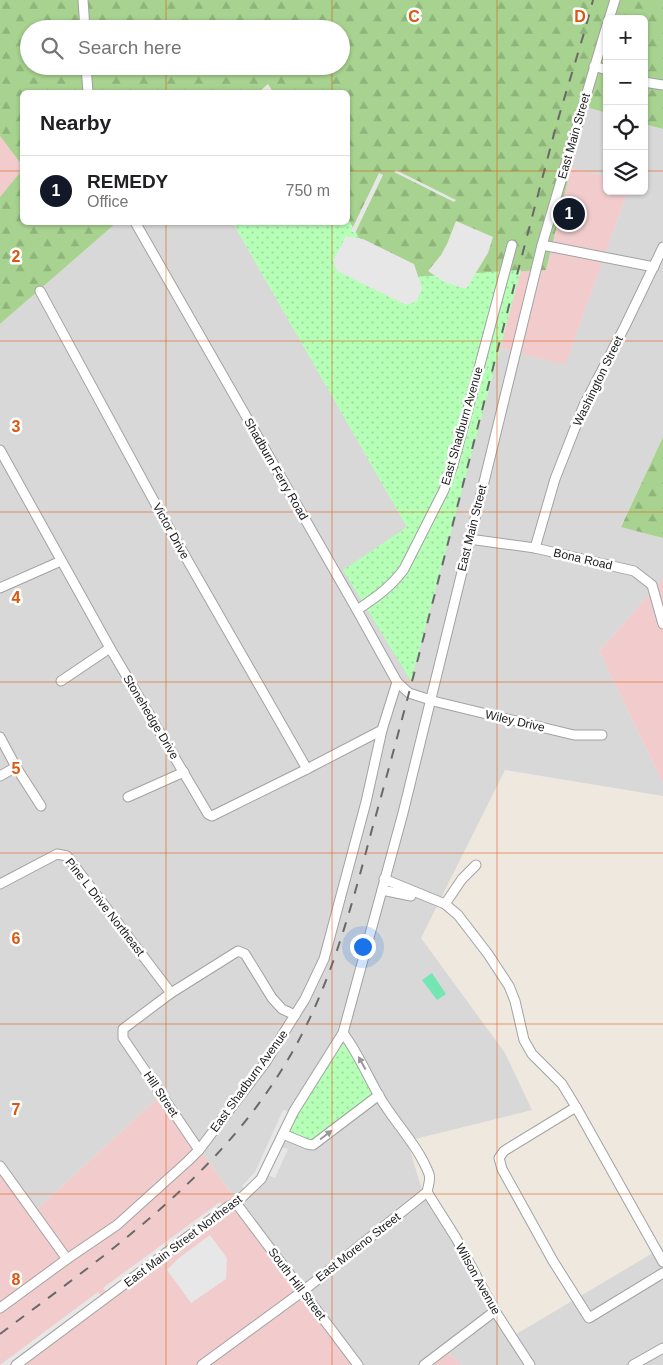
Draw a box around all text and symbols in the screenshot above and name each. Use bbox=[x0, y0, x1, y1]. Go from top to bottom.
text: C bbox=[408, 8, 420, 25]
text: D bbox=[574, 8, 586, 25]
map controls bbox=[603, 15, 648, 195]
button: + bbox=[603, 15, 648, 60]
search box bbox=[20, 20, 350, 75]
icon: search bbox=[38, 34, 66, 62]
text: Search here bbox=[78, 37, 182, 58]
button: − bbox=[603, 60, 648, 105]
street label: East Main Street bbox=[555, 91, 593, 181]
button: locate bbox=[603, 105, 648, 150]
text: Nearby bbox=[40, 111, 111, 134]
button: layers bbox=[603, 150, 648, 195]
text: REMEDY bbox=[87, 171, 168, 192]
text: 1 bbox=[52, 182, 60, 199]
text: 750 m bbox=[286, 182, 330, 199]
text: Office bbox=[87, 193, 129, 210]
pin: 1 bbox=[553, 195, 585, 233]
text: 2 bbox=[12, 248, 21, 265]
street label: Washington Street bbox=[570, 333, 626, 428]
street label: East Shadburn Avenue bbox=[438, 365, 486, 487]
street label: Shadburn Ferry Road bbox=[241, 416, 311, 522]
text: 3 bbox=[12, 418, 21, 435]
street label: East Main Street bbox=[454, 483, 490, 573]
street label: Victor Drive bbox=[150, 501, 192, 562]
street label: Bona Road bbox=[552, 545, 614, 573]
text: 4 bbox=[12, 589, 21, 606]
street label: Stonehedge Drive bbox=[120, 672, 182, 762]
street label: Wiley Drive bbox=[484, 707, 546, 735]
text: 5 bbox=[12, 760, 21, 777]
street label: Pine L Drive Northeast bbox=[62, 855, 148, 959]
text: 6 bbox=[12, 930, 21, 947]
your location bbox=[350, 934, 376, 960]
street label: East Shadburn Avenue bbox=[207, 1027, 291, 1135]
one-way arrow bbox=[358, 1056, 366, 1070]
street label: Hill Street bbox=[141, 1069, 182, 1120]
text: 7 bbox=[12, 1101, 21, 1118]
one-way arrow bbox=[319, 1130, 333, 1140]
street label: East Main Street Northeast bbox=[121, 1192, 245, 1290]
street label: East Moreno Street bbox=[313, 1209, 404, 1284]
street label: Wilson Avenue bbox=[453, 1241, 503, 1317]
street label: South Hill Street bbox=[265, 1245, 329, 1323]
text: 8 bbox=[12, 1271, 21, 1288]

